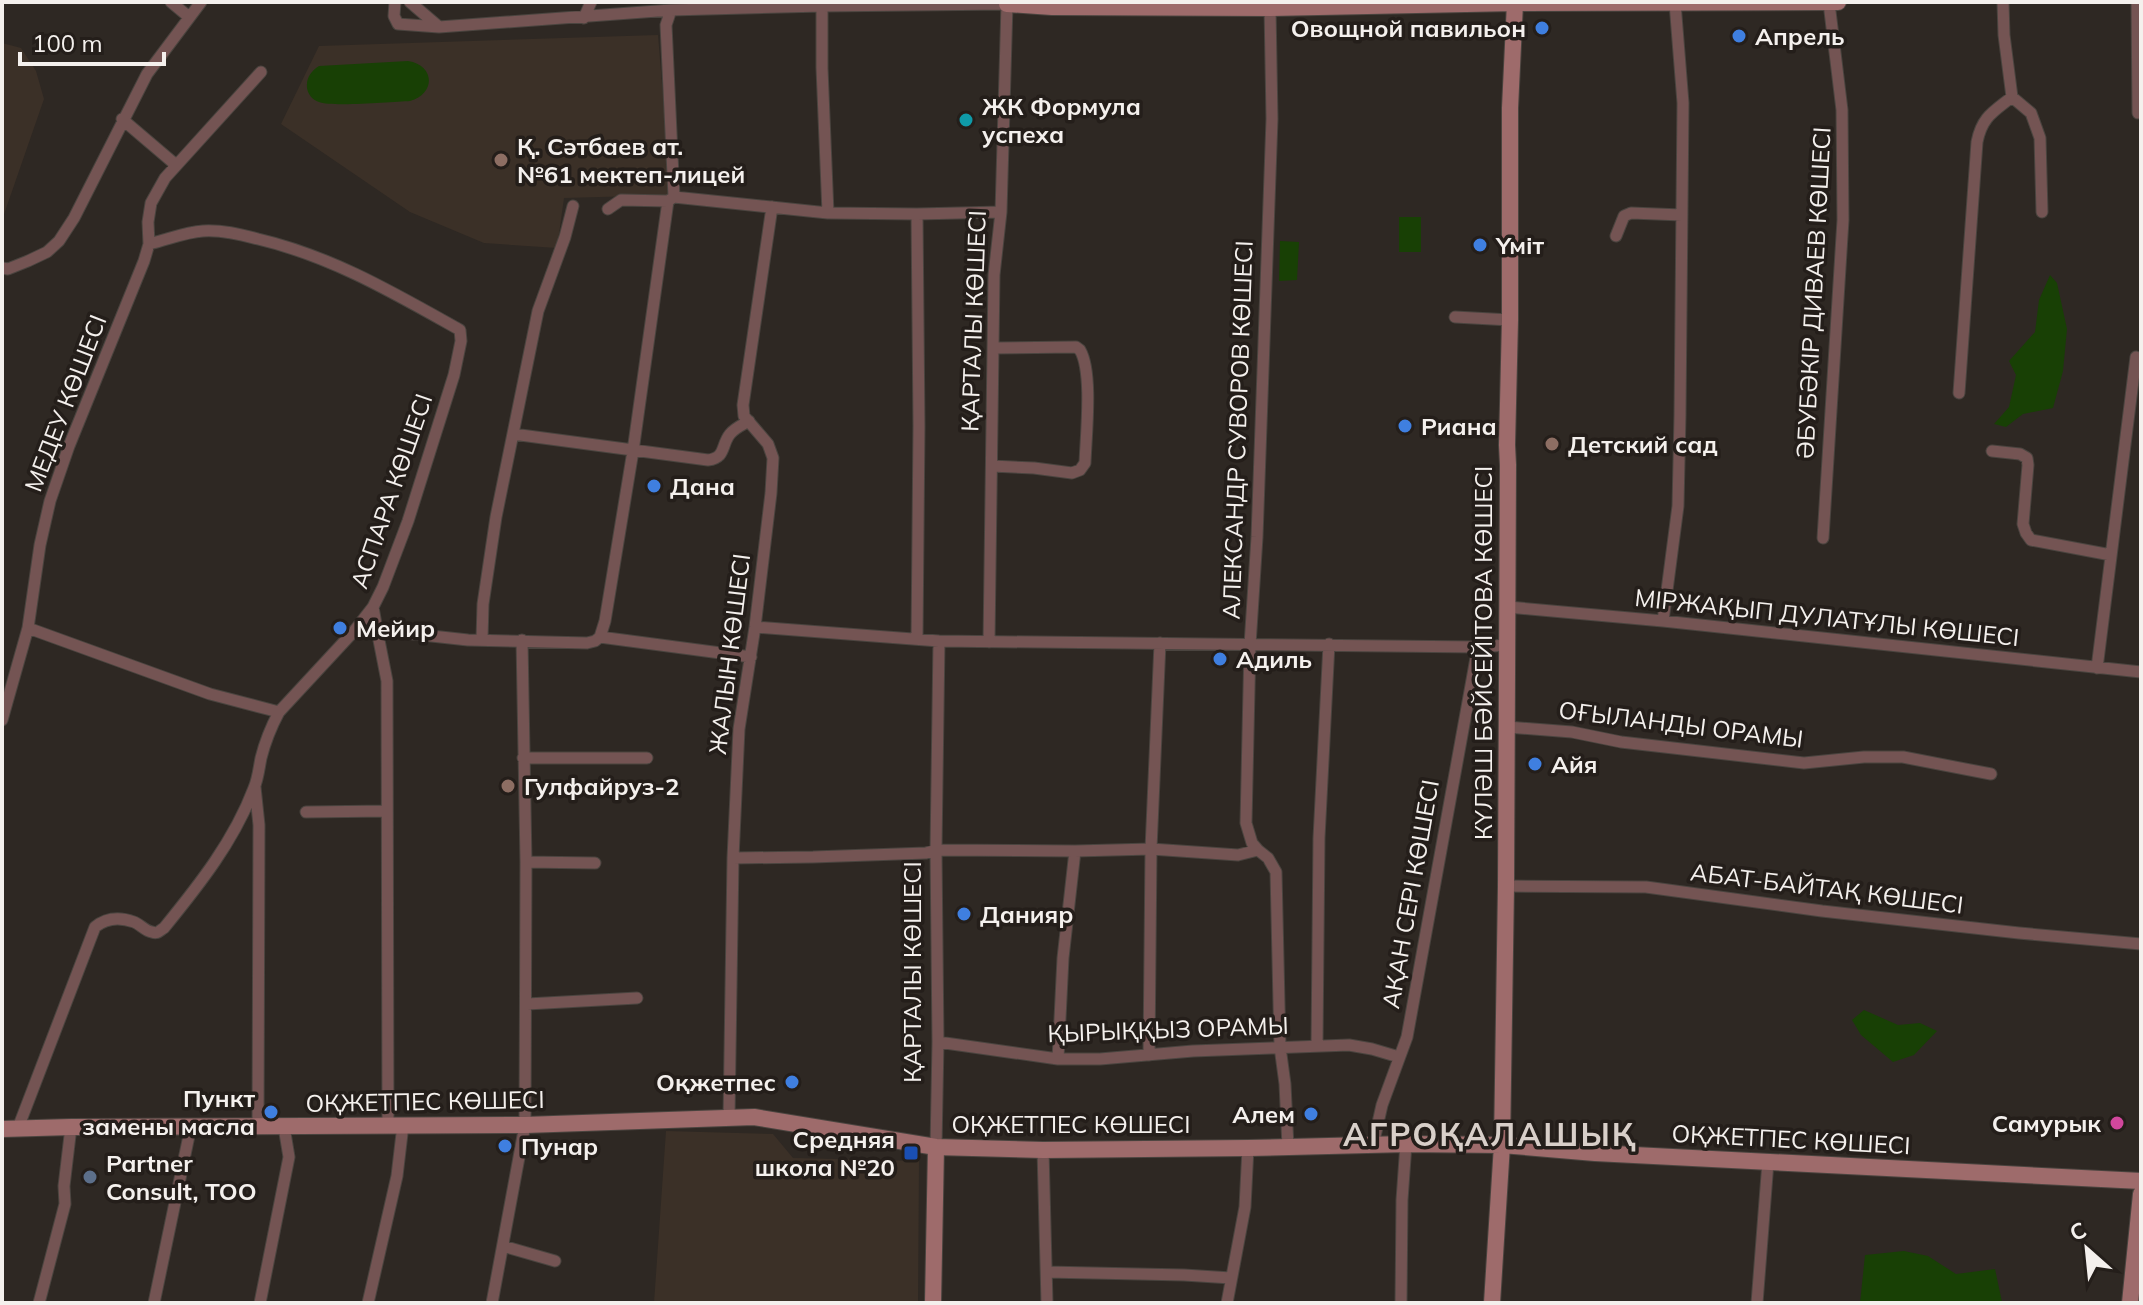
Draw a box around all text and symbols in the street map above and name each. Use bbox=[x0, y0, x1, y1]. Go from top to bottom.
place label: Овощной павильон bbox=[1291, 13, 1526, 43]
scale bar bbox=[20, 16, 164, 66]
marker: Овощной павильон bbox=[1533, 19, 1551, 37]
place label: Апрель bbox=[1755, 21, 1845, 51]
marker: Апрель bbox=[1730, 27, 1748, 45]
text: 100 m bbox=[32, 28, 103, 58]
place label: ЖК Формула успеха bbox=[982, 91, 1141, 149]
marker: ЖК Формула успеха bbox=[957, 111, 975, 129]
street label: ӘБУБӘКІР ДИВАЕВ КӨШЕСІ bbox=[1789, 126, 1837, 460]
place label: Қ. Сәтбаев ат. №61 мектеп-лицей bbox=[517, 131, 745, 189]
marker: Қ. Сәтбаев ат. №61 мектеп-лицей bbox=[492, 151, 510, 169]
street label: ҚАРТАЛЫ КӨШЕСІ bbox=[954, 210, 992, 432]
place label: Үміт bbox=[1495, 230, 1545, 260]
marker: Үміт bbox=[1471, 236, 1489, 254]
street label: АЛЕКСАНДР СУВОРОВ КӨШЕСІ bbox=[1215, 240, 1259, 620]
street label: МЕДЕУ КӨШЕСІ bbox=[17, 310, 113, 496]
street label: АСПАРА КӨШЕСІ bbox=[344, 390, 438, 592]
place label: Риана bbox=[1421, 411, 1497, 441]
marker: Риана bbox=[1396, 417, 1414, 435]
place label: Детский сад bbox=[1568, 429, 1718, 459]
marker: Детский сад bbox=[1543, 435, 1561, 453]
street label: КҮЛӘШ БӘЙСЕЙІТОВА КӨШЕСІ bbox=[1468, 466, 1498, 840]
place label: Дана bbox=[670, 471, 735, 501]
marker: Дана bbox=[645, 477, 663, 495]
street label: ЖАЛЫН КӨШЕСІ bbox=[702, 552, 756, 756]
street label: МІРЖАҚЫП ДУЛАТҰЛЫ КӨШЕСІ bbox=[1633, 582, 2021, 652]
place label: Мейир bbox=[356, 613, 435, 643]
marker: Мейир bbox=[331, 619, 349, 637]
place label: Адиль bbox=[1236, 644, 1312, 674]
marker: Адиль bbox=[1211, 650, 1229, 668]
street label: ОҒЫЛАНДЫ ОРАМЫ bbox=[1557, 694, 1805, 754]
place label: Айя bbox=[1551, 749, 1597, 779]
marker: Айя bbox=[1526, 755, 1544, 773]
place label: Гулфайруз-2 bbox=[524, 771, 679, 801]
marker: Гулфайруз-2 bbox=[499, 777, 517, 795]
street label: АҚАН СЕРІ КӨШЕСІ bbox=[1375, 777, 1445, 1011]
street label: АБАТ-БАЙТАҚ КӨШЕСІ bbox=[1689, 856, 1965, 920]
street label: ҚАРТАЛЫ КӨШЕСІ bbox=[897, 861, 927, 1083]
place label: Данияр bbox=[980, 899, 1073, 929]
marker: Данияр bbox=[955, 905, 973, 923]
street label: ҚЫРЫҚҚЫЗ ОРАМЫ bbox=[1047, 1010, 1289, 1048]
place label: Оқжетпес bbox=[656, 1067, 776, 1097]
marker: Оқжетпес bbox=[783, 1073, 801, 1091]
place label: Пункт замены масла bbox=[82, 1083, 255, 1141]
street label: ОҚЖЕТПЕС КӨШЕСІ bbox=[305, 1084, 545, 1118]
place label: Алем bbox=[1232, 1099, 1295, 1129]
marker: Пункт замены масла bbox=[262, 1103, 280, 1121]
marker: Алем bbox=[1302, 1105, 1320, 1123]
place label: Самурык bbox=[1992, 1108, 2101, 1138]
street label: ОҚЖЕТПЕС КӨШЕСІ bbox=[951, 1109, 1191, 1139]
district label: АГРОҚАЛАШЫҚ bbox=[1343, 1114, 1637, 1154]
marker: Самурык bbox=[2108, 1114, 2126, 1132]
street label: ОҚЖЕТПЕС КӨШЕСІ bbox=[1671, 1118, 1911, 1160]
place label: Средняя школа №20 bbox=[755, 1124, 895, 1182]
place label: Пунар bbox=[521, 1131, 598, 1161]
marker: Пунар bbox=[496, 1137, 514, 1155]
marker: Средняя школа №20 bbox=[902, 1144, 920, 1162]
place label: Partner Consult, ТОО bbox=[106, 1148, 257, 1206]
marker: Partner Consult, ТОО bbox=[81, 1168, 99, 1186]
north arrow bbox=[2047, 1209, 2127, 1289]
text: С bbox=[2065, 1215, 2091, 1247]

